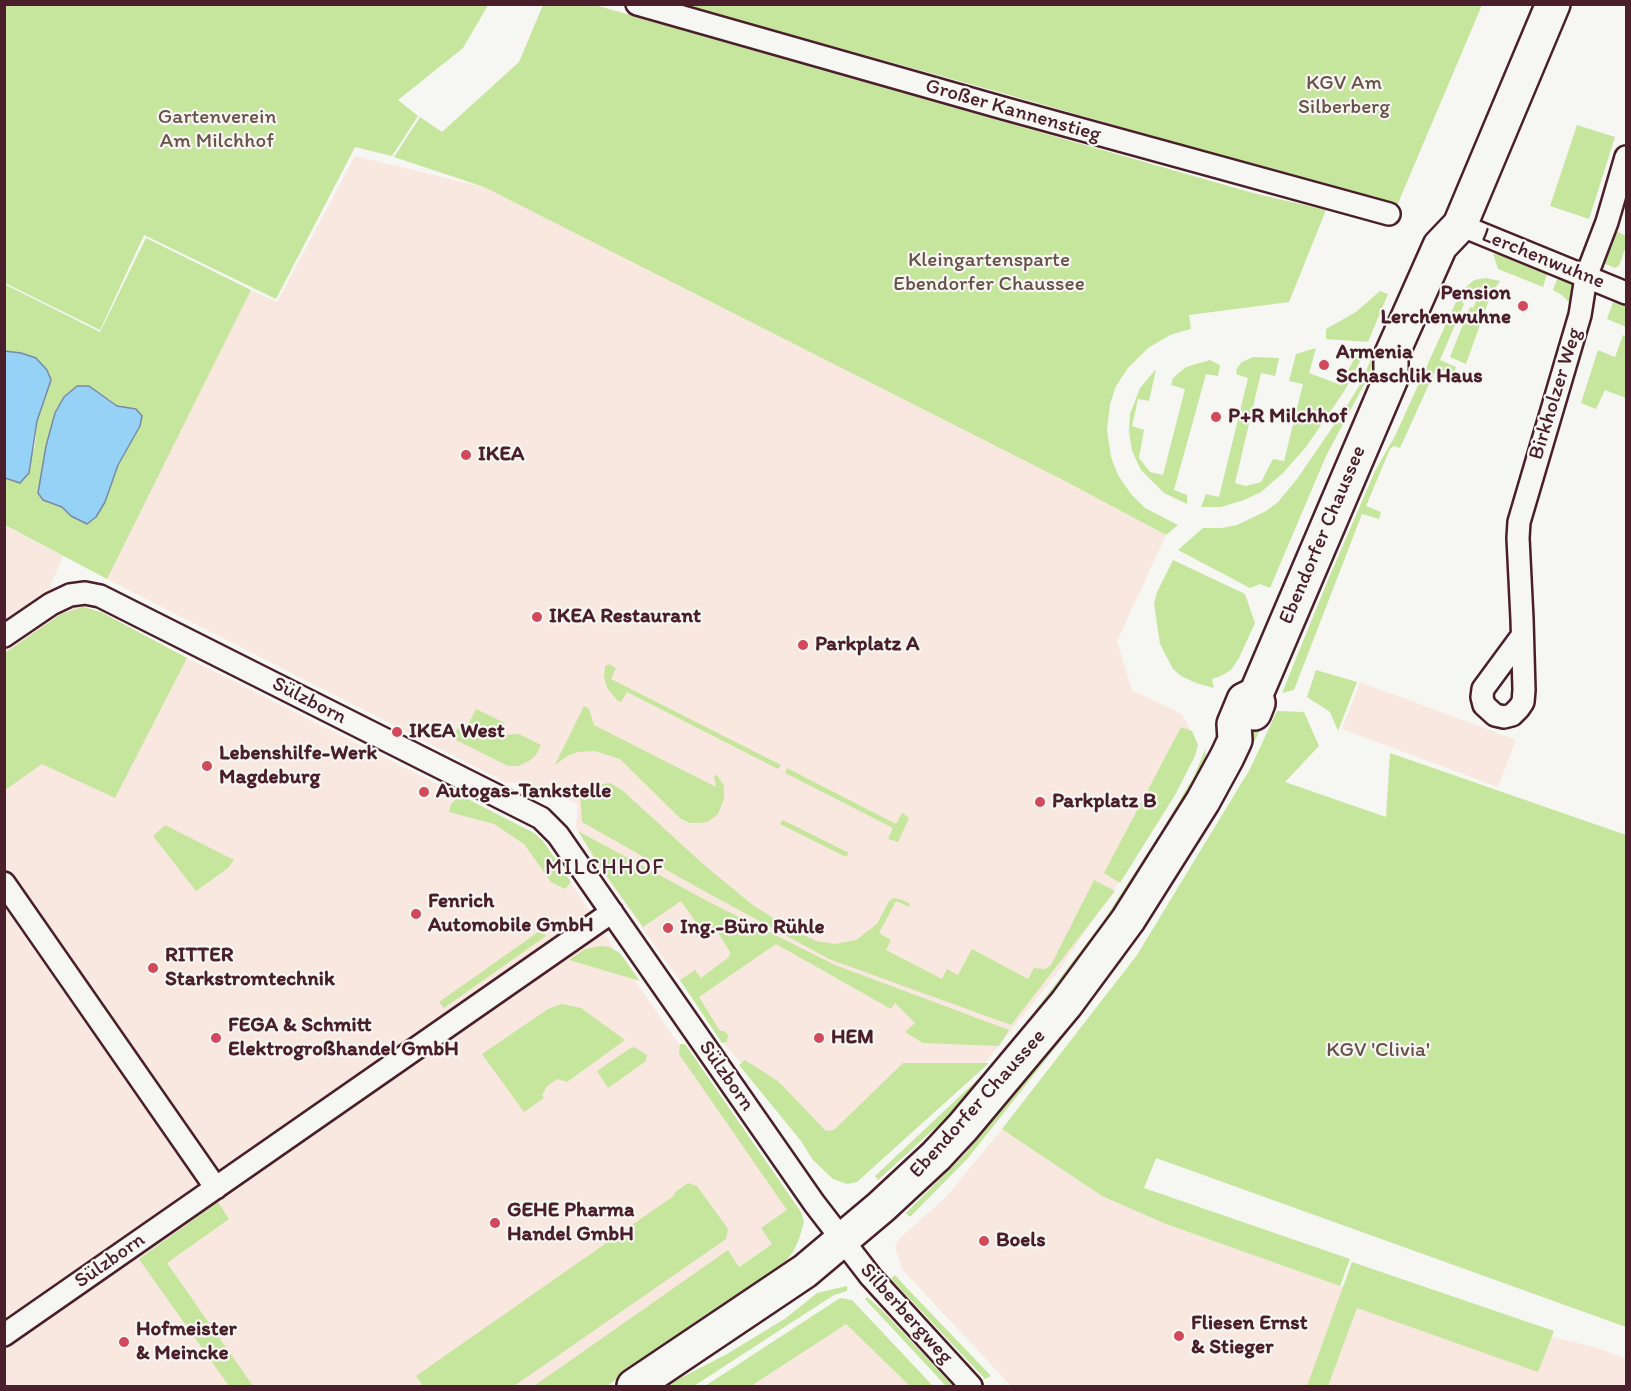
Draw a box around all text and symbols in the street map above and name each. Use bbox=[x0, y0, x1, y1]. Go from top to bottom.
park label: KGV Am Silberberg bbox=[1298, 71, 1390, 121]
street label: Großer Kannenstieg bbox=[922, 74, 1104, 148]
park label: Gartenverein Am Milchhof bbox=[158, 105, 276, 155]
street label: Lerchenwuhne bbox=[1478, 223, 1608, 295]
park label: Kleingartensparte Ebendorfer Chaussee bbox=[893, 248, 1085, 298]
place label: Pension Lerchenwuhne bbox=[1380, 281, 1511, 331]
marker: Pension Lerchenwuhne bbox=[1516, 299, 1530, 313]
street label: Birkholzer Weg bbox=[1524, 325, 1588, 463]
place label: Armenia Schaschlik Haus bbox=[1336, 340, 1483, 390]
marker: Armenia Schaschlik Haus bbox=[1317, 358, 1331, 372]
place label: P+R Milchhof bbox=[1228, 404, 1347, 430]
marker: P+R Milchhof bbox=[1209, 410, 1223, 424]
place label: IKEA bbox=[478, 442, 524, 468]
street label: Ebendorfer Chaussee bbox=[1274, 442, 1372, 628]
marker: IKEA bbox=[459, 448, 473, 462]
place label: IKEA Restaurant bbox=[549, 604, 701, 630]
marker: IKEA Restaurant bbox=[530, 610, 544, 624]
place label: Parkplatz A bbox=[815, 632, 919, 658]
marker: Parkplatz A bbox=[796, 638, 810, 652]
street label: Sülzborn bbox=[268, 672, 350, 730]
place label: IKEA West bbox=[409, 719, 505, 745]
marker: IKEA West bbox=[390, 725, 404, 739]
place label: Lebenshilfe-Werk Magdeburg bbox=[219, 741, 377, 791]
marker: Lebenshilfe-Werk Magdeburg bbox=[200, 759, 214, 773]
place label: Autogas-Tankstelle bbox=[436, 779, 611, 805]
marker: Autogas-Tankstelle bbox=[417, 785, 431, 799]
place label: Parkplatz B bbox=[1052, 789, 1157, 815]
marker: Parkplatz B bbox=[1033, 795, 1047, 809]
district label: MILCHHOF bbox=[545, 855, 665, 881]
place label: Fenrich Automobile GmbH bbox=[428, 889, 594, 939]
marker: Fenrich Automobile GmbH bbox=[409, 907, 423, 921]
place label: Ing.-Büro Rühle bbox=[680, 915, 825, 941]
marker: Ing.-Büro Rühle bbox=[661, 921, 675, 935]
place label: RITTER Starkstromtechnik bbox=[165, 943, 335, 993]
marker: RITTER Starkstromtechnik bbox=[146, 961, 160, 975]
place label: FEGA & Schmitt Elektrogroßhandel GmbH bbox=[228, 1013, 459, 1063]
street label: Ebendorfer Chaussee bbox=[905, 1024, 1051, 1184]
place label: HEM bbox=[831, 1025, 874, 1051]
marker: FEGA & Schmitt Elektrogroßhandel GmbH bbox=[209, 1031, 223, 1045]
marker: HEM bbox=[812, 1031, 826, 1045]
street label: Sülzborn bbox=[693, 1036, 759, 1116]
park label: KGV 'Clivia' bbox=[1326, 1038, 1430, 1064]
place label: GEHE Pharma Handel GmbH bbox=[507, 1198, 634, 1248]
marker: GEHE Pharma Handel GmbH bbox=[488, 1216, 502, 1230]
street label: Sülzborn bbox=[70, 1228, 150, 1294]
place label: Boels bbox=[996, 1228, 1046, 1254]
marker: Boels bbox=[977, 1234, 991, 1248]
street label: Silberbergweg bbox=[854, 1258, 958, 1370]
place label: Fliesen Ernst & Stieger bbox=[1191, 1311, 1308, 1361]
place label: Hofmeister & Meincke bbox=[136, 1317, 237, 1367]
marker: Fliesen Ernst & Stieger bbox=[1172, 1329, 1186, 1343]
marker: Hofmeister & Meincke bbox=[117, 1335, 131, 1349]

